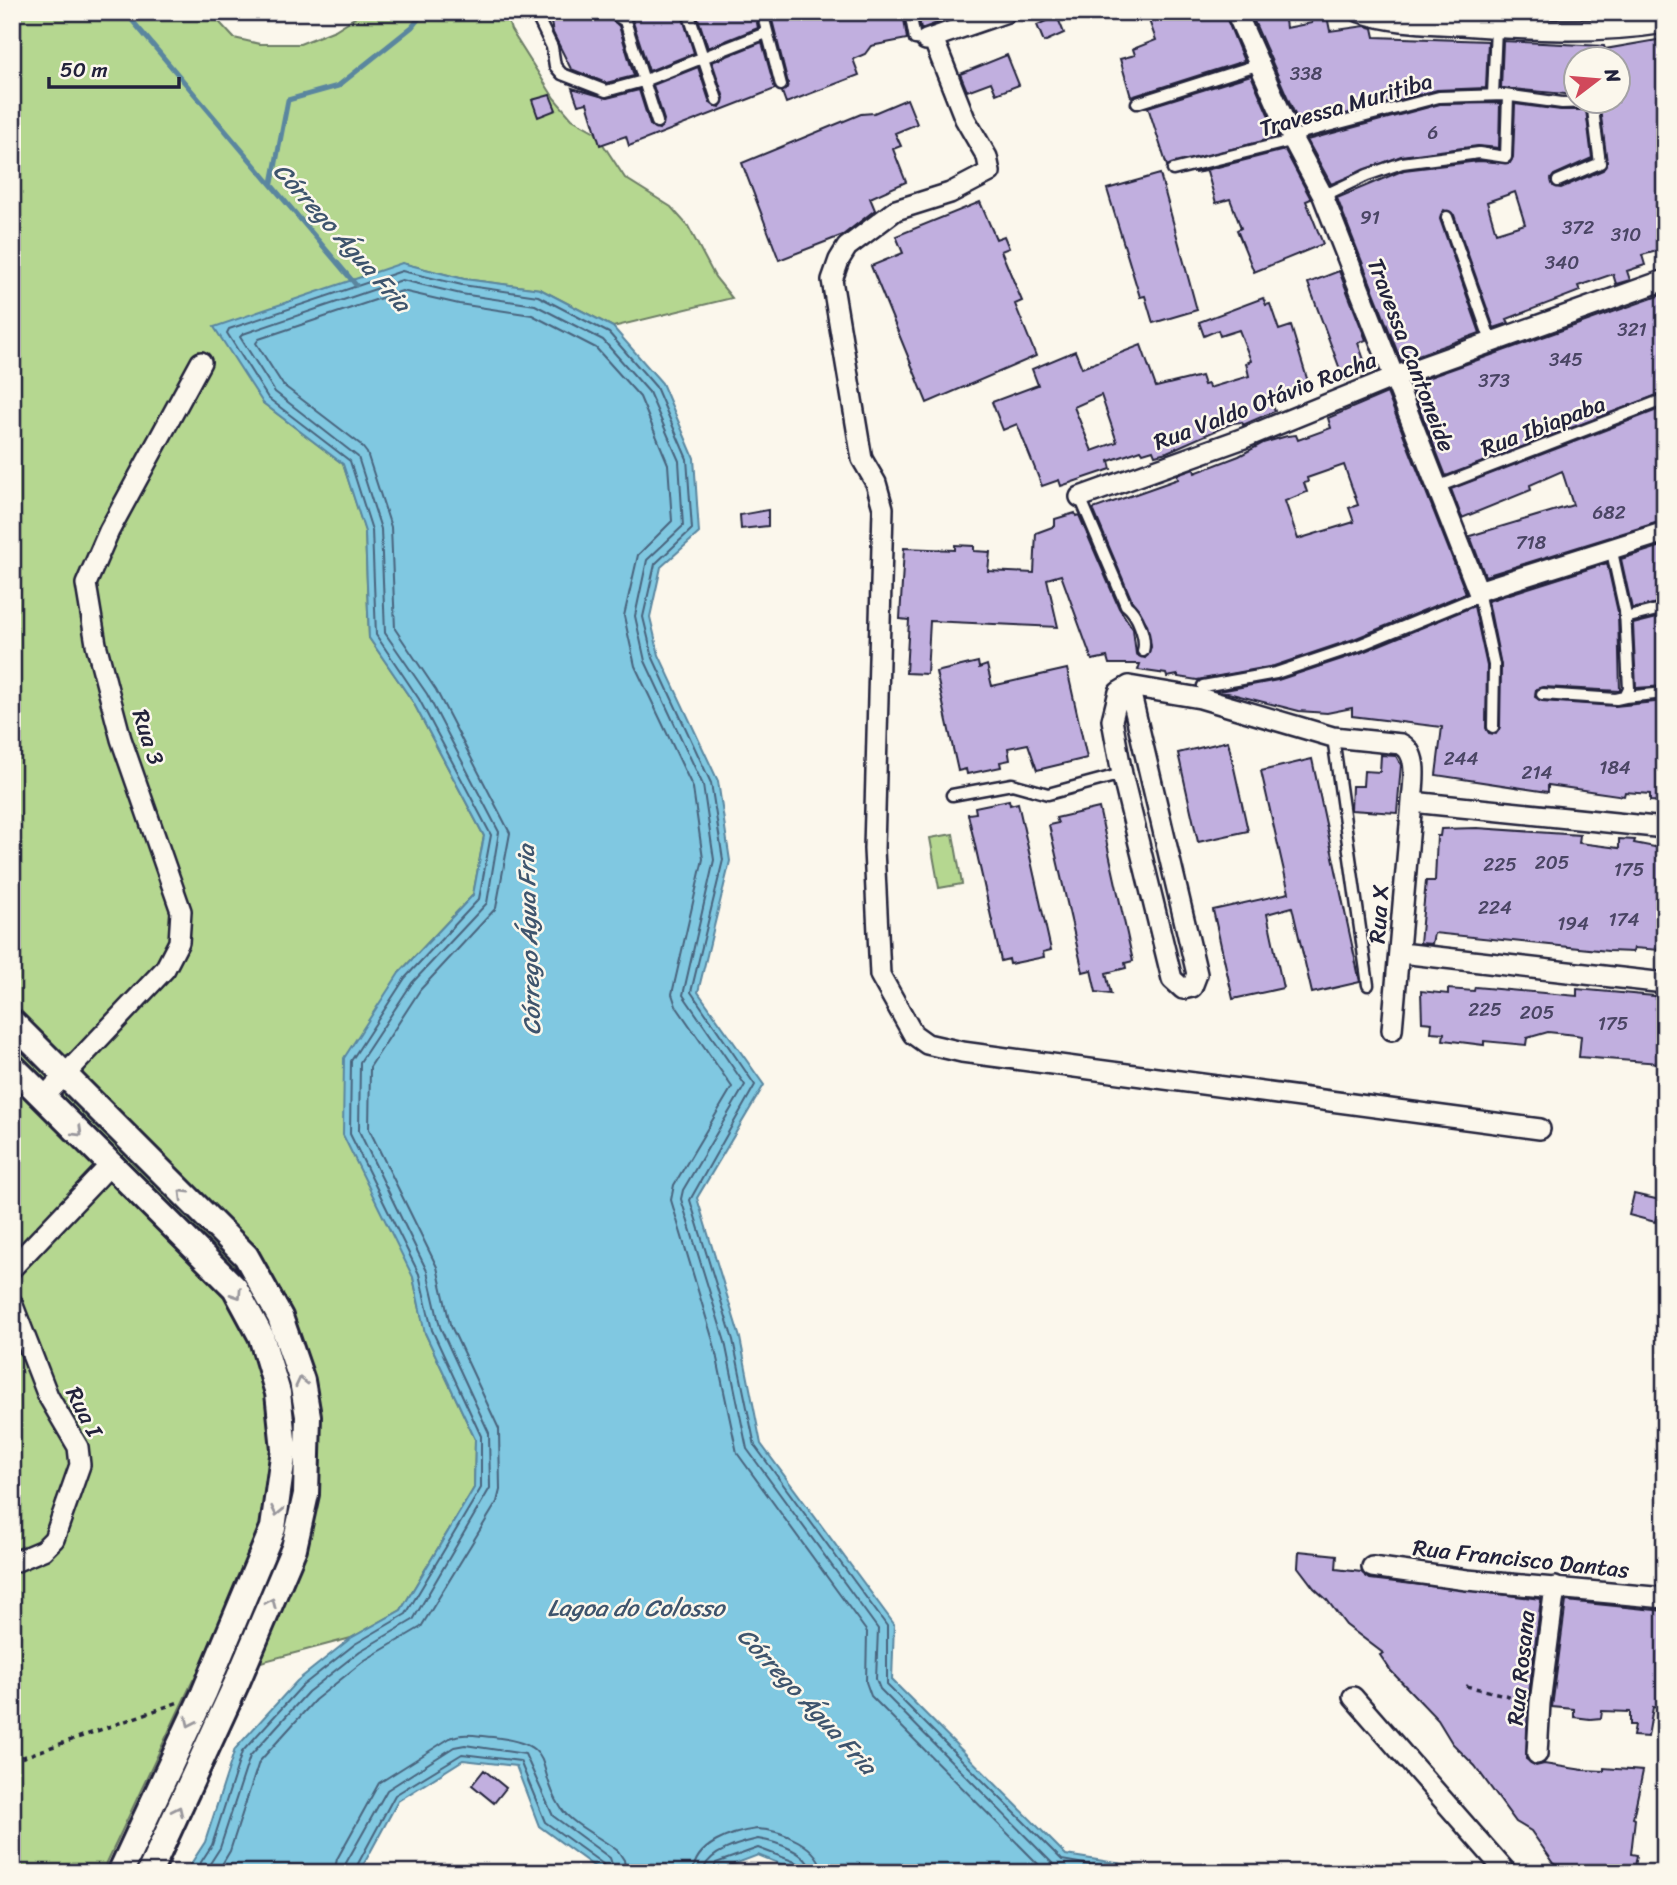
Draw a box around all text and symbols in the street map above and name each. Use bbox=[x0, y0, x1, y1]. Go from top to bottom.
scale bar bbox=[49, 46, 178, 90]
north arrow bbox=[1562, 46, 1632, 116]
text: 50 m bbox=[60, 51, 108, 89]
house number: 338 bbox=[1290, 57, 1323, 90]
street label: Travessa Muritiba bbox=[1255, 61, 1437, 149]
text: N bbox=[1595, 64, 1631, 87]
house number: 6 bbox=[1428, 116, 1438, 149]
water label: Córrego Água Fria bbox=[263, 152, 423, 323]
house number: 91 bbox=[1360, 201, 1380, 234]
house number: 372 bbox=[1562, 211, 1594, 244]
house number: 310 bbox=[1611, 218, 1641, 251]
house number: 340 bbox=[1545, 246, 1579, 279]
street label: Travessa Cantoneide bbox=[1355, 252, 1467, 458]
house number: 321 bbox=[1617, 313, 1647, 346]
street label: Rua Valdo Otávio Rocha bbox=[1147, 339, 1383, 462]
house number: 345 bbox=[1549, 343, 1583, 376]
house number: 373 bbox=[1478, 364, 1510, 397]
street label: Rua Ibiapaba bbox=[1475, 383, 1612, 469]
house number: 682 bbox=[1592, 496, 1626, 529]
house number: 718 bbox=[1516, 526, 1547, 559]
street label: Rua 3 bbox=[120, 704, 176, 771]
house number: 244 bbox=[1444, 742, 1478, 775]
house number: 184 bbox=[1599, 751, 1631, 784]
house number: 214 bbox=[1522, 756, 1553, 789]
water label: Córrego Água Fria bbox=[505, 842, 553, 1036]
house number: 205 bbox=[1535, 846, 1570, 879]
house number: 225 bbox=[1483, 848, 1517, 881]
house number: 175 bbox=[1614, 853, 1645, 886]
street label: Rua X bbox=[1356, 883, 1402, 945]
house number: 224 bbox=[1478, 891, 1512, 924]
house number: 174 bbox=[1609, 903, 1640, 936]
house number: 194 bbox=[1557, 907, 1589, 940]
house number: 225 bbox=[1468, 993, 1502, 1026]
house number: 205 bbox=[1520, 996, 1555, 1029]
house number: 175 bbox=[1598, 1007, 1629, 1040]
one-way arrow bbox=[70, 1123, 83, 1136]
one-way arrow bbox=[178, 1189, 191, 1202]
one-way arrow bbox=[229, 1286, 242, 1299]
one-way arrow bbox=[295, 1376, 310, 1388]
street label: Rua I bbox=[54, 1379, 115, 1447]
one-way arrow bbox=[271, 1505, 285, 1517]
street label: Rua Francisco Dantas bbox=[1411, 1527, 1632, 1591]
water label: Lagoa do Colosso bbox=[548, 1587, 726, 1629]
one-way arrow bbox=[262, 1598, 276, 1610]
street label: Rua Rosana bbox=[1495, 1608, 1547, 1727]
water label: Córrego Água Fria bbox=[727, 1617, 889, 1786]
one-way arrow bbox=[185, 1714, 199, 1727]
one-way arrow bbox=[170, 1806, 184, 1818]

